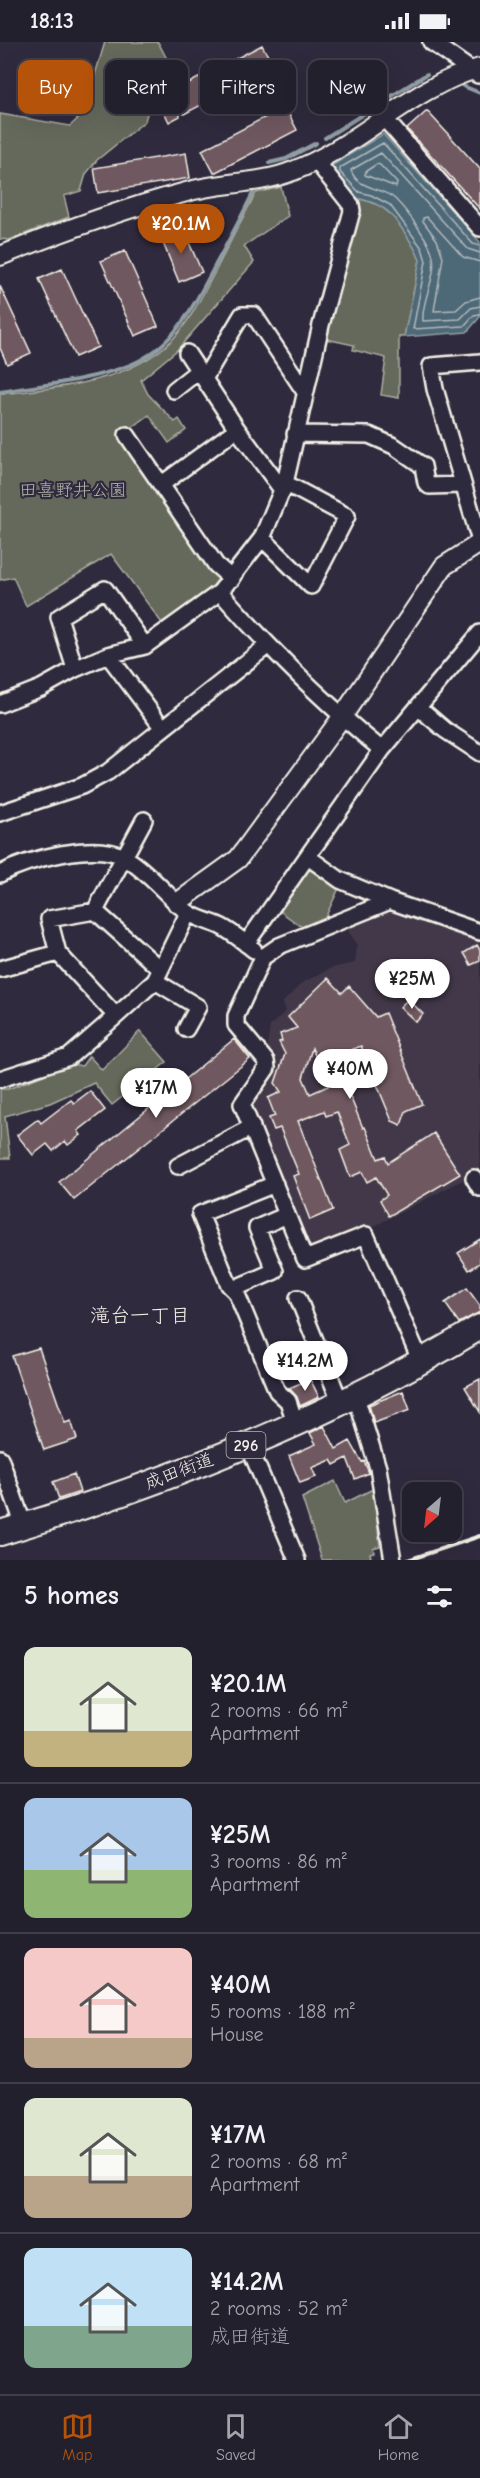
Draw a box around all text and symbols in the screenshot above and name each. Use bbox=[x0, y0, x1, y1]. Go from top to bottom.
text: 18:13 bbox=[30, 8, 74, 34]
chip: Buy bbox=[18, 60, 93, 114]
chip: Rent bbox=[105, 60, 188, 114]
chip: Filters bbox=[200, 60, 296, 114]
chip: New bbox=[308, 60, 387, 114]
pin: ¥20.1M bbox=[132, 204, 230, 255]
text: ¥20.1M bbox=[152, 212, 210, 235]
park label: 田喜野井公園 bbox=[19, 480, 127, 501]
pin: ¥25M bbox=[376, 959, 448, 1010]
text: ¥25M bbox=[389, 967, 435, 990]
pin: ¥40M bbox=[314, 1049, 386, 1100]
text: ¥40M bbox=[327, 1057, 373, 1080]
pin: ¥17M bbox=[120, 1068, 192, 1119]
text: ¥17M bbox=[135, 1076, 177, 1099]
district label: 滝台一丁目 bbox=[90, 1304, 190, 1327]
pin: ¥14.2M bbox=[256, 1341, 354, 1392]
text: ¥14.2M bbox=[277, 1349, 333, 1372]
road number: 296 bbox=[226, 1432, 266, 1458]
street label: 成田街道 bbox=[142, 1449, 217, 1494]
north arrow bbox=[402, 1482, 462, 1542]
map controls bbox=[402, 1482, 462, 1542]
icon: filters bbox=[423, 1580, 456, 1613]
text: 5 homes bbox=[24, 1581, 119, 1611]
text: ¥20.1M bbox=[210, 1669, 287, 1699]
icon: home bbox=[72, 1671, 144, 1743]
text: 2 rooms · 66 m² bbox=[210, 1699, 348, 1722]
text: Apartment bbox=[210, 1722, 300, 1745]
text: ¥25M bbox=[210, 1820, 271, 1850]
icon: home bbox=[72, 1822, 144, 1894]
text: 3 rooms · 86 m² bbox=[210, 1850, 347, 1873]
text: Apartment bbox=[210, 1873, 300, 1896]
text: ¥40M bbox=[210, 1970, 271, 2000]
icon: home bbox=[72, 1972, 144, 2044]
text: 5 rooms · 188 m² bbox=[210, 2000, 355, 2023]
text: House bbox=[210, 2023, 264, 2046]
text: ¥17M bbox=[210, 2120, 266, 2150]
icon: home bbox=[72, 2122, 144, 2194]
text: 2 rooms · 68 m² bbox=[210, 2150, 347, 2173]
text: Apartment bbox=[210, 2173, 300, 2196]
text: ¥14.2M bbox=[210, 2267, 284, 2297]
icon: home bbox=[72, 2272, 144, 2344]
text: 2 rooms · 52 m² bbox=[210, 2297, 347, 2320]
text: 成田街道 bbox=[210, 2325, 290, 2348]
tab: Map bbox=[61, 2410, 94, 2464]
tab: Saved bbox=[216, 2410, 256, 2464]
tab: Home bbox=[378, 2410, 419, 2464]

